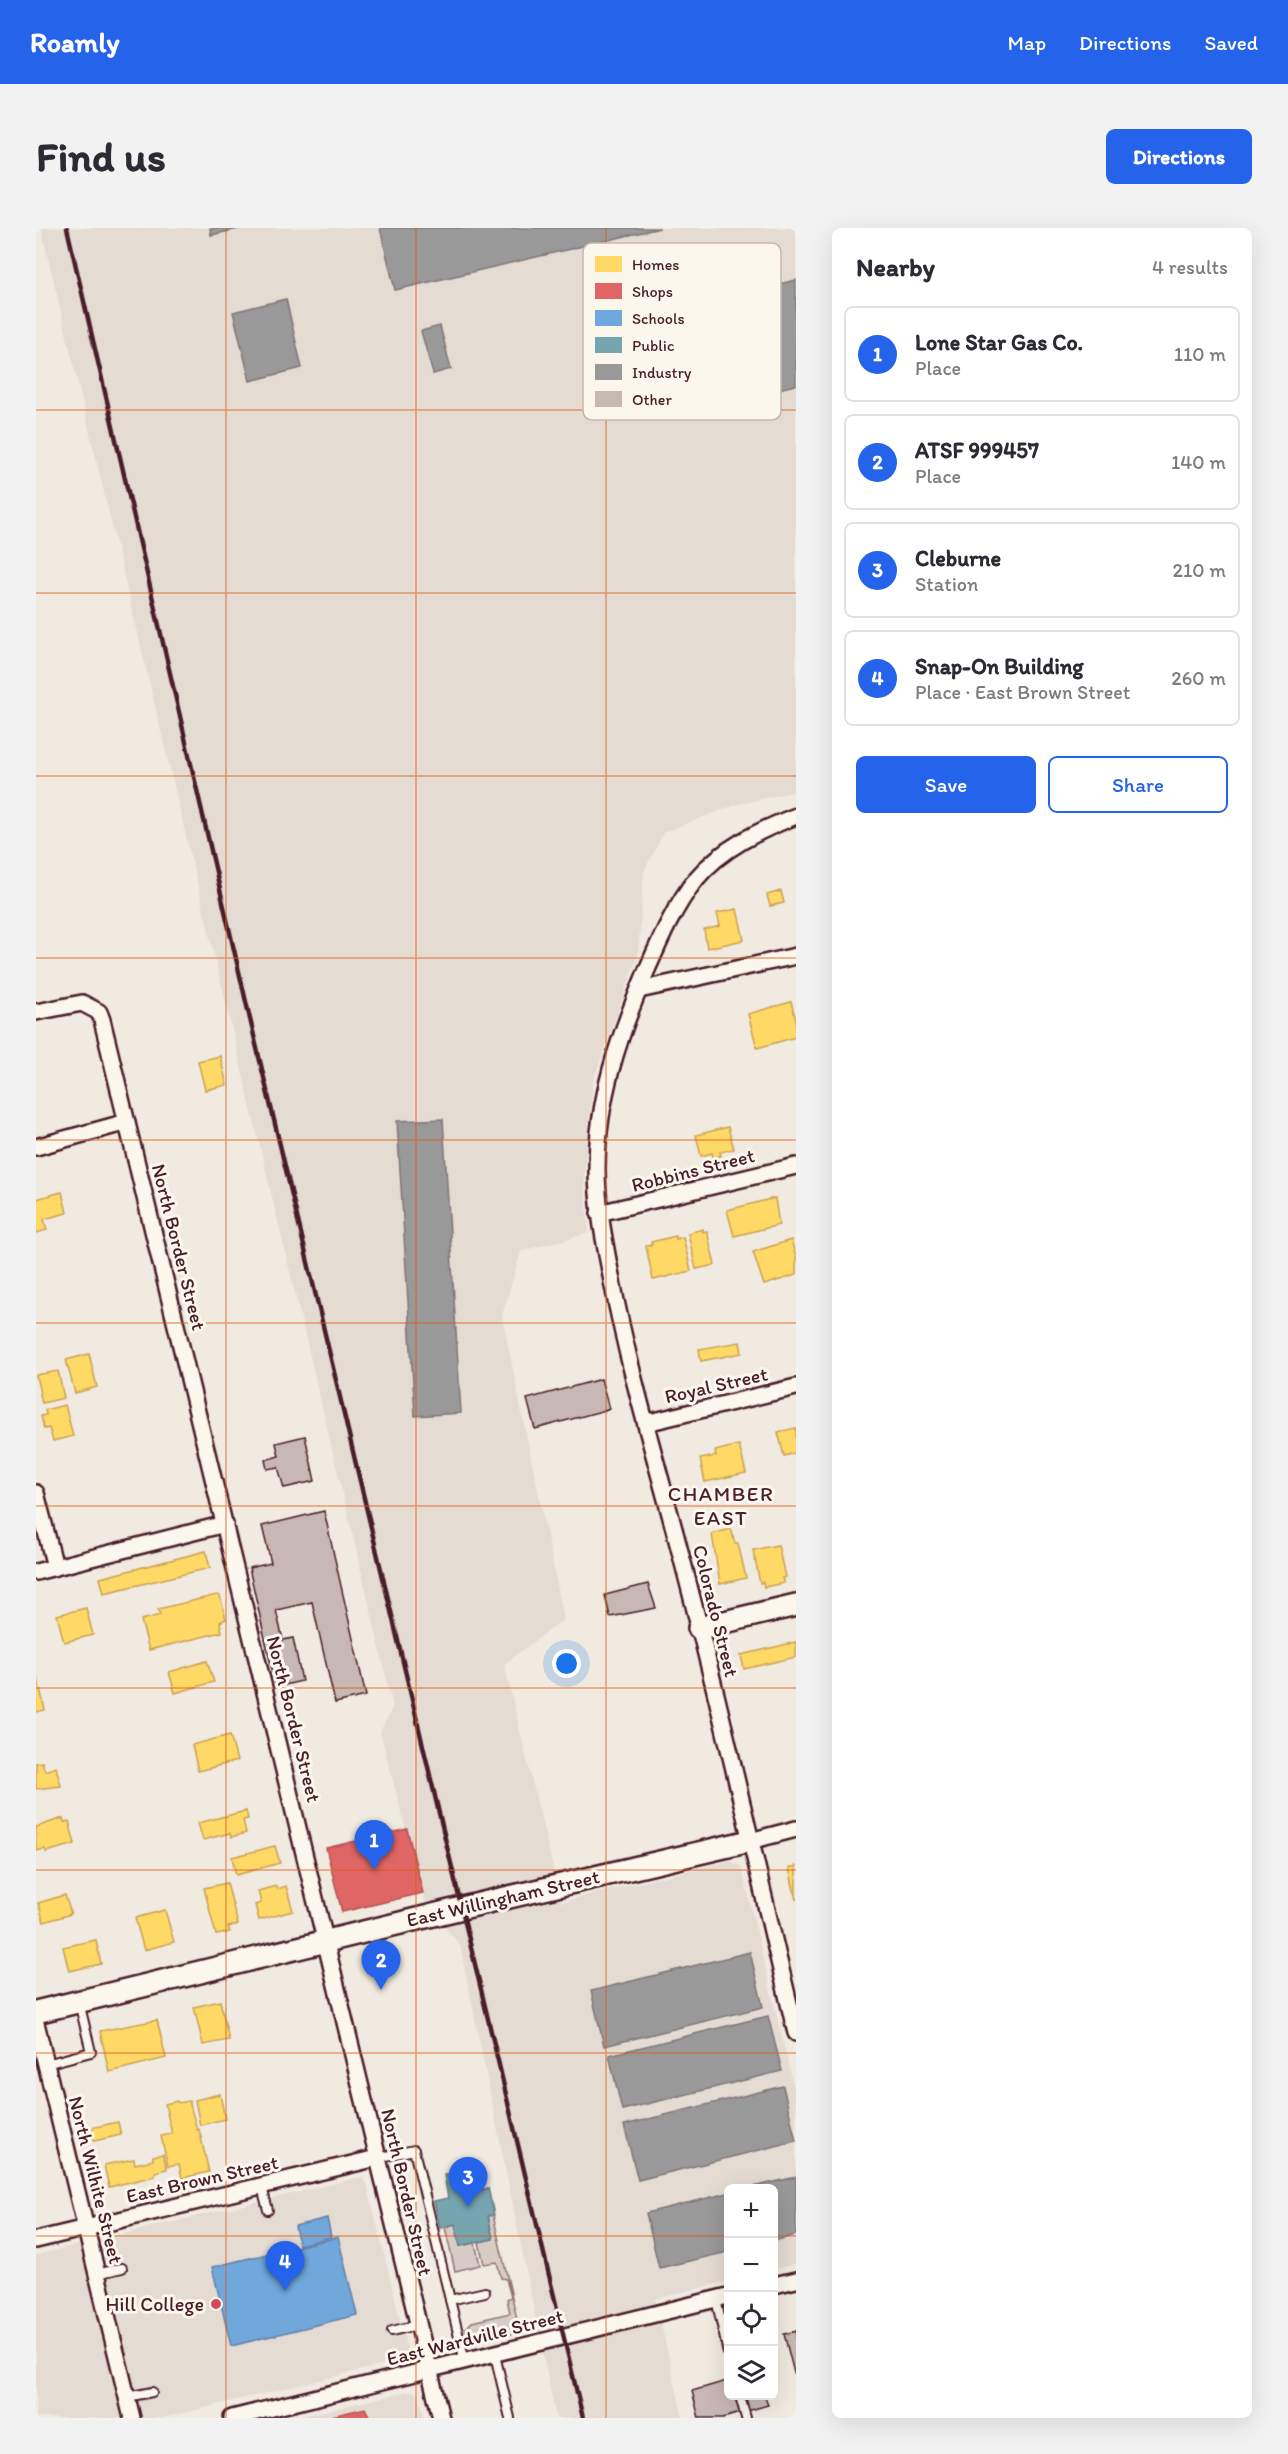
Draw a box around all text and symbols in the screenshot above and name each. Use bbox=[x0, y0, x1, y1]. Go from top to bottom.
text: Roamly bbox=[30, 25, 120, 59]
text: Map bbox=[1008, 30, 1046, 55]
text: Directions bbox=[1079, 30, 1171, 55]
text: Saved bbox=[1204, 30, 1258, 55]
button: Directions bbox=[1106, 129, 1252, 184]
text: Find us bbox=[36, 131, 166, 182]
legend bbox=[583, 243, 781, 420]
text: Nearby bbox=[856, 251, 935, 283]
text: Homes bbox=[632, 255, 679, 274]
text: 4 results bbox=[1152, 255, 1228, 279]
text: Shops bbox=[632, 282, 673, 301]
text: Schools bbox=[632, 309, 685, 328]
text: Lone Star Gas Co. bbox=[915, 329, 1083, 356]
text: Public bbox=[632, 336, 674, 355]
text: 1 bbox=[873, 342, 882, 366]
text: 110 m bbox=[1174, 342, 1226, 366]
text: Place bbox=[915, 356, 961, 380]
text: Industry bbox=[632, 363, 692, 382]
text: Other bbox=[632, 390, 672, 409]
text: ATSF 999457 bbox=[915, 437, 1039, 464]
text: 2 bbox=[872, 450, 883, 474]
text: 140 m bbox=[1171, 450, 1226, 474]
text: Place bbox=[915, 464, 961, 488]
text: Cleburne bbox=[915, 545, 1001, 572]
text: 3 bbox=[872, 558, 883, 582]
text: 210 m bbox=[1173, 558, 1226, 582]
text: Station bbox=[915, 572, 978, 596]
text: Snap-On Building bbox=[915, 653, 1084, 680]
text: 4 bbox=[871, 666, 884, 690]
text: 260 m bbox=[1171, 666, 1226, 690]
text: Place · East Brown Street bbox=[915, 680, 1130, 704]
button: Save bbox=[856, 756, 1036, 813]
button: Share bbox=[1048, 756, 1228, 813]
street label: Robbins Street bbox=[629, 1143, 757, 1197]
street label: North Border Street bbox=[147, 1161, 211, 1333]
street label: Royal Street bbox=[662, 1361, 770, 1408]
district label: CHAMBER EAST bbox=[668, 1481, 774, 1530]
street label: Colorado Street bbox=[688, 1542, 744, 1680]
street label: North Border Street bbox=[262, 1633, 326, 1805]
your location bbox=[552, 1649, 581, 1678]
pin: 1 bbox=[354, 1820, 394, 1870]
street label: East Willingham Street bbox=[404, 1864, 602, 1932]
pin: 2 bbox=[362, 1940, 400, 1990]
street label: North Wilhite Street bbox=[64, 2094, 128, 2266]
street label: North Border Street bbox=[376, 2106, 438, 2278]
street label: East Brown Street bbox=[124, 2150, 281, 2208]
pin: 3 bbox=[448, 2158, 488, 2207]
map controls bbox=[724, 2184, 778, 2400]
button: + bbox=[724, 2184, 778, 2238]
button: − bbox=[724, 2238, 778, 2292]
pin: 4 bbox=[266, 2242, 304, 2291]
place label: Hill College bbox=[106, 2292, 204, 2316]
button: locate bbox=[724, 2292, 778, 2346]
marker: Hill College bbox=[209, 2297, 223, 2311]
street label: East Wardville Street bbox=[384, 2303, 566, 2371]
button: layers bbox=[724, 2346, 778, 2400]

